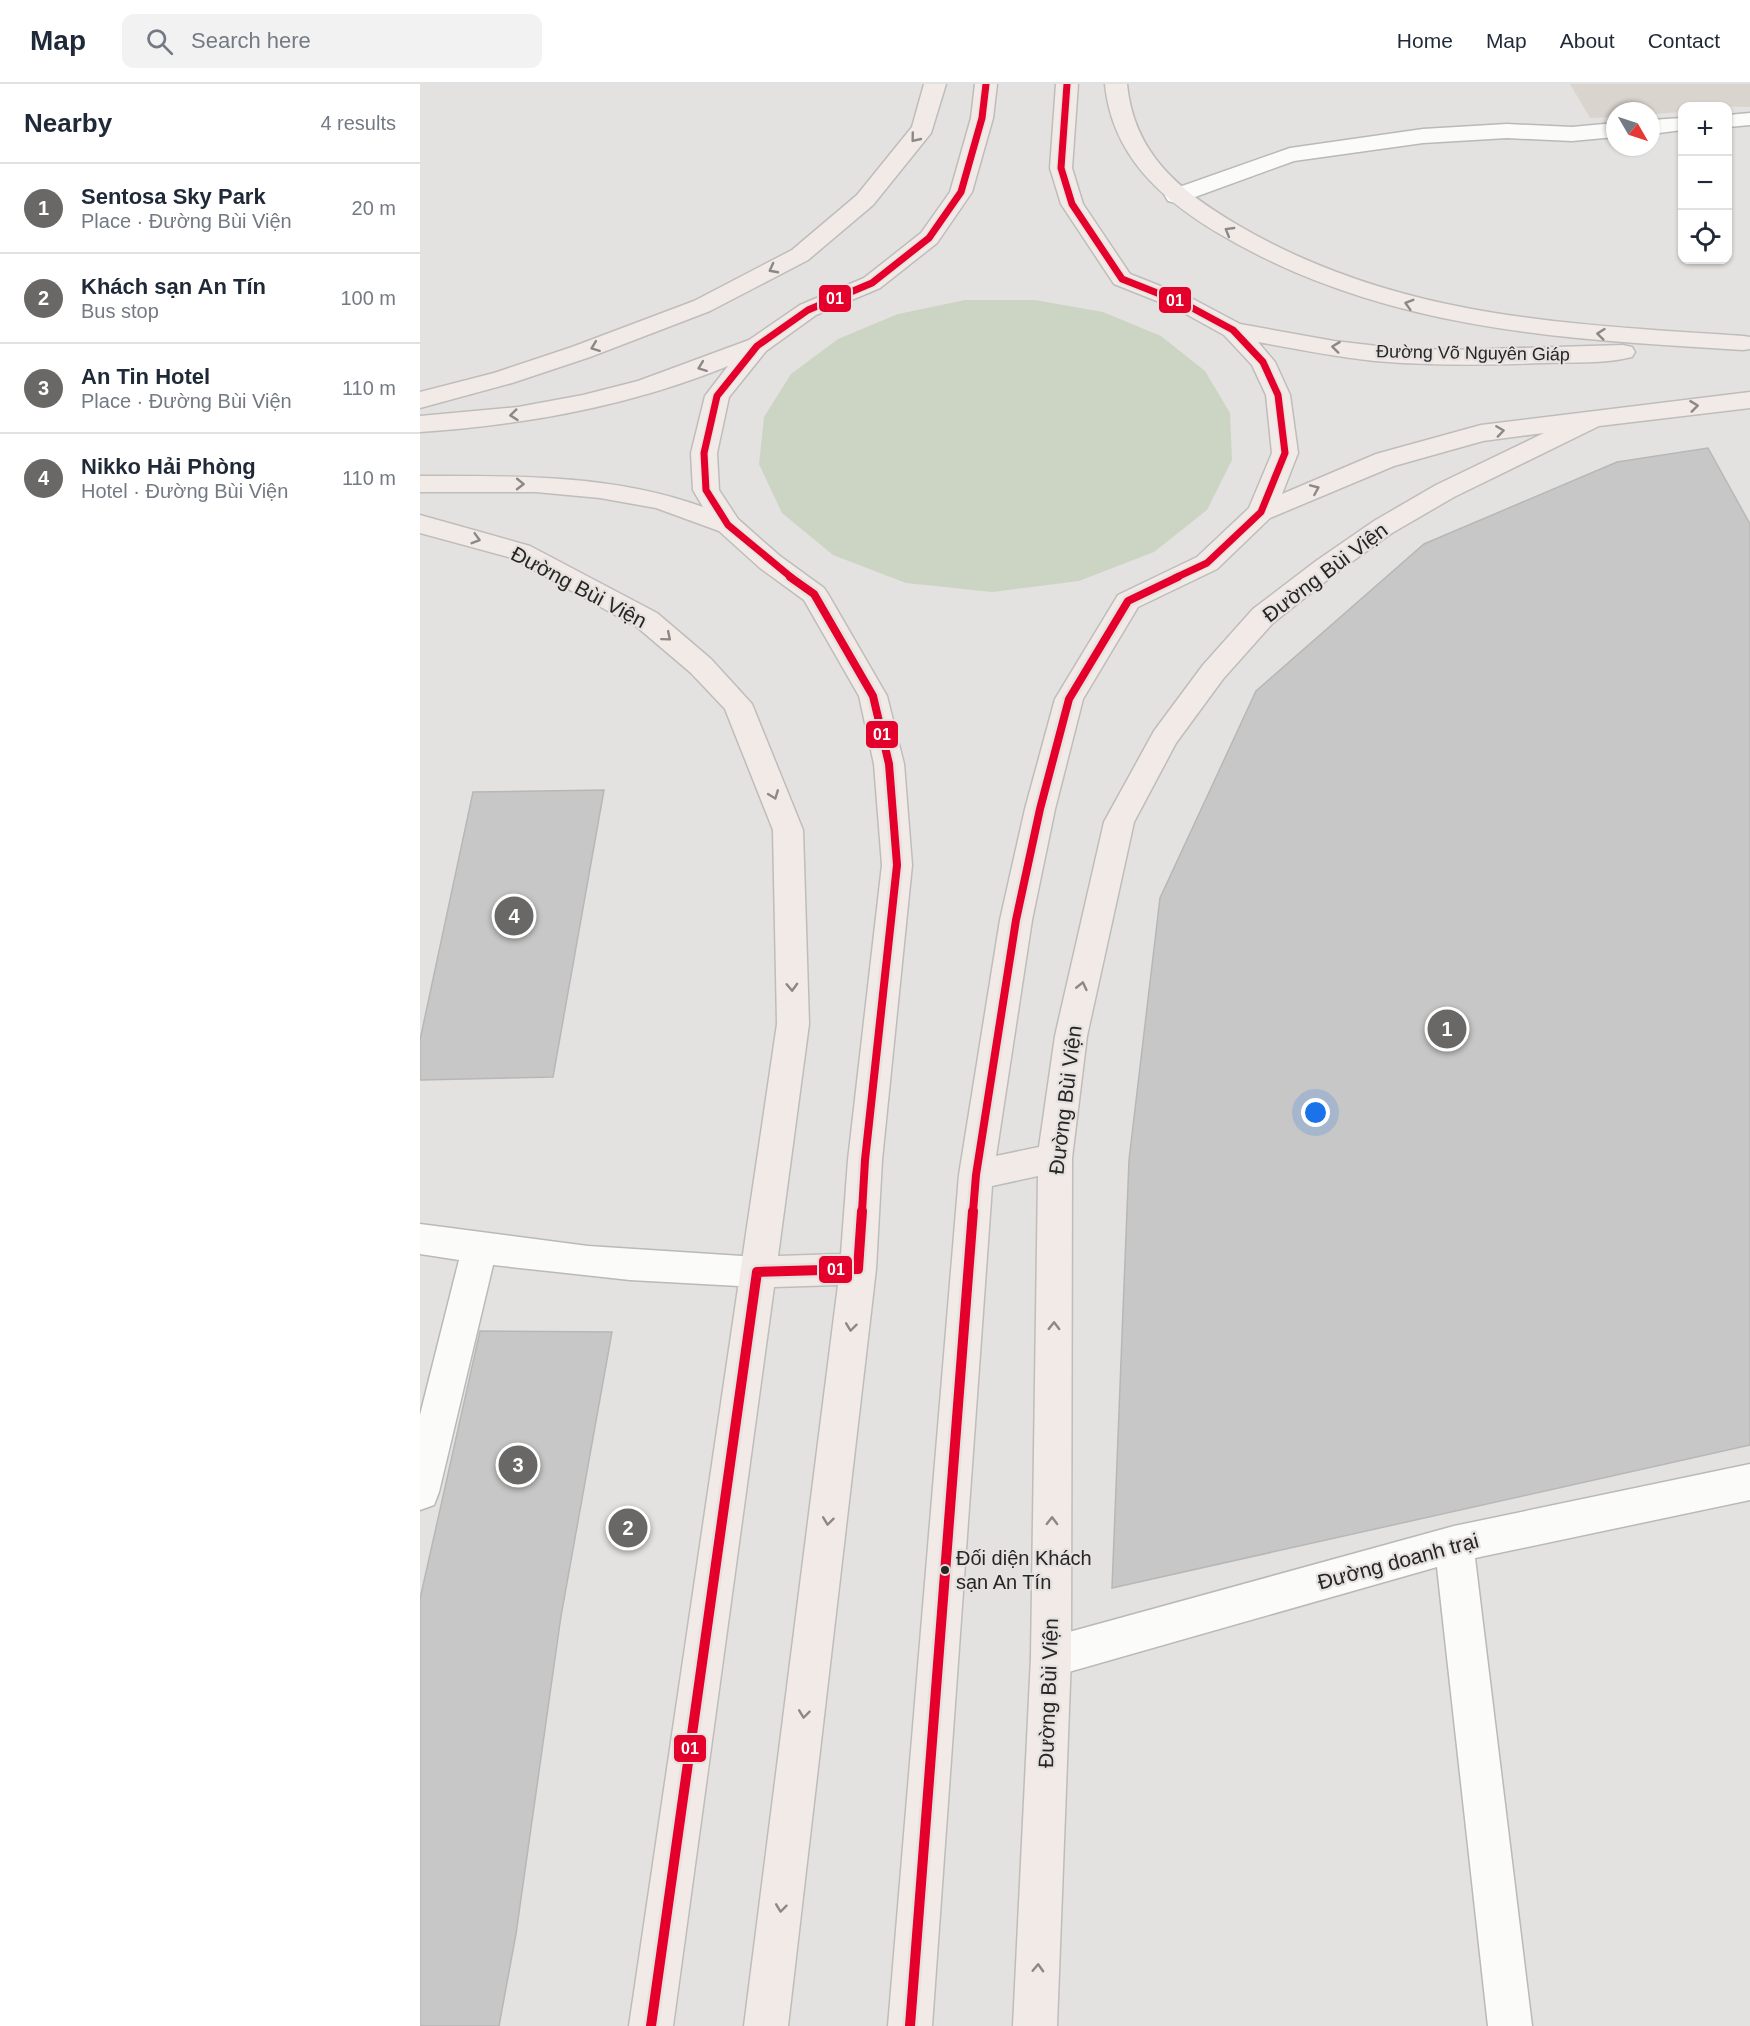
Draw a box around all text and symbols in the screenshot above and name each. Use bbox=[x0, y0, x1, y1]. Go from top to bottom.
search box bbox=[122, 14, 542, 68]
text: Map bbox=[30, 25, 86, 56]
icon: search bbox=[143, 25, 176, 58]
text: Search here bbox=[191, 28, 311, 53]
text: Home bbox=[1397, 29, 1453, 52]
text: Map bbox=[1486, 29, 1527, 52]
text: About bbox=[1560, 29, 1615, 52]
text: Contact bbox=[1648, 29, 1720, 52]
north arrow bbox=[1606, 102, 1660, 156]
map controls bbox=[1678, 102, 1732, 264]
button: + bbox=[1678, 102, 1732, 156]
text: Nearby bbox=[24, 108, 112, 138]
text: 4 results bbox=[320, 112, 396, 134]
one-way arrow bbox=[911, 131, 922, 142]
button: − bbox=[1678, 156, 1732, 210]
text: Sentosa Sky Park bbox=[81, 184, 266, 209]
text: 1 bbox=[38, 197, 49, 219]
text: 20 m bbox=[352, 197, 396, 219]
text: Place · Đường Bùi Viện bbox=[81, 210, 292, 232]
button: locate bbox=[1678, 210, 1732, 264]
one-way arrow bbox=[1225, 226, 1235, 238]
one-way arrow bbox=[769, 262, 779, 273]
text: Khách sạn An Tín bbox=[81, 274, 266, 299]
line badge: 01 bbox=[818, 284, 852, 313]
line badge: 01 bbox=[1158, 286, 1192, 314]
text: 2 bbox=[38, 287, 49, 309]
text: 100 m bbox=[340, 287, 396, 309]
text: 01 bbox=[826, 290, 844, 307]
text: 01 bbox=[1166, 292, 1184, 309]
one-way arrow bbox=[1404, 299, 1415, 311]
text: Bus stop bbox=[81, 300, 159, 322]
one-way arrow bbox=[1597, 328, 1606, 341]
one-way arrow bbox=[590, 340, 601, 352]
street label: Đường Võ Nguyên Giáp bbox=[1376, 341, 1570, 365]
one-way arrow bbox=[1331, 342, 1340, 354]
one-way arrow bbox=[697, 360, 708, 372]
text: An Tin Hotel bbox=[81, 364, 210, 389]
text: 3 bbox=[38, 377, 49, 399]
text: 110 m bbox=[342, 377, 396, 399]
text: Place · Đường Bùi Viện bbox=[81, 390, 292, 412]
one-way arrow bbox=[1689, 401, 1698, 413]
one-way arrow bbox=[509, 408, 518, 421]
one-way arrow bbox=[1496, 425, 1505, 437]
text: Nikko Hải Phòng bbox=[81, 454, 256, 479]
text: 4 bbox=[38, 467, 49, 489]
text: 110 m bbox=[342, 467, 396, 489]
one-way arrow bbox=[516, 478, 525, 490]
text: Hotel · Đường Bùi Viện bbox=[81, 480, 288, 502]
one-way arrow bbox=[1309, 484, 1320, 496]
street label: Đường Bùi Viện bbox=[1258, 518, 1392, 626]
one-way arrow bbox=[471, 532, 481, 545]
street label: Đường Bùi Viện bbox=[507, 542, 651, 632]
one-way arrow bbox=[660, 630, 671, 641]
line badge: 01 bbox=[865, 720, 899, 749]
text: 01 bbox=[873, 726, 891, 743]
one-way arrow bbox=[767, 788, 779, 799]
pin: 4 bbox=[494, 894, 533, 938]
one-way arrow bbox=[1074, 981, 1087, 991]
one-way arrow bbox=[786, 982, 798, 991]
pin: 1 bbox=[1428, 1006, 1466, 1052]
street label: Đường Bùi Viện bbox=[1044, 1024, 1086, 1176]
your location bbox=[1301, 1098, 1330, 1127]
line badge: 01 bbox=[818, 1255, 853, 1284]
text: 01 bbox=[827, 1261, 845, 1278]
one-way arrow bbox=[1048, 1321, 1060, 1330]
one-way arrow bbox=[846, 1323, 858, 1332]
pin: 3 bbox=[498, 1442, 538, 1488]
pin: 2 bbox=[608, 1506, 648, 1550]
one-way arrow bbox=[822, 1516, 834, 1525]
one-way arrow bbox=[1046, 1516, 1058, 1525]
street label: Đường doanh trại bbox=[1315, 1528, 1481, 1594]
place label: Đối diện Khách sạn An Tín bbox=[956, 1547, 1092, 1593]
marker: Đối diện Khách sạn An Tín bbox=[939, 1564, 951, 1576]
street label: Đường Bùi Viện bbox=[1034, 1618, 1062, 1768]
one-way arrow bbox=[798, 1710, 811, 1719]
line badge: 01 bbox=[673, 1734, 707, 1763]
text: 01 bbox=[681, 1740, 699, 1757]
one-way arrow bbox=[775, 1903, 787, 1912]
one-way arrow bbox=[1031, 1963, 1044, 1972]

